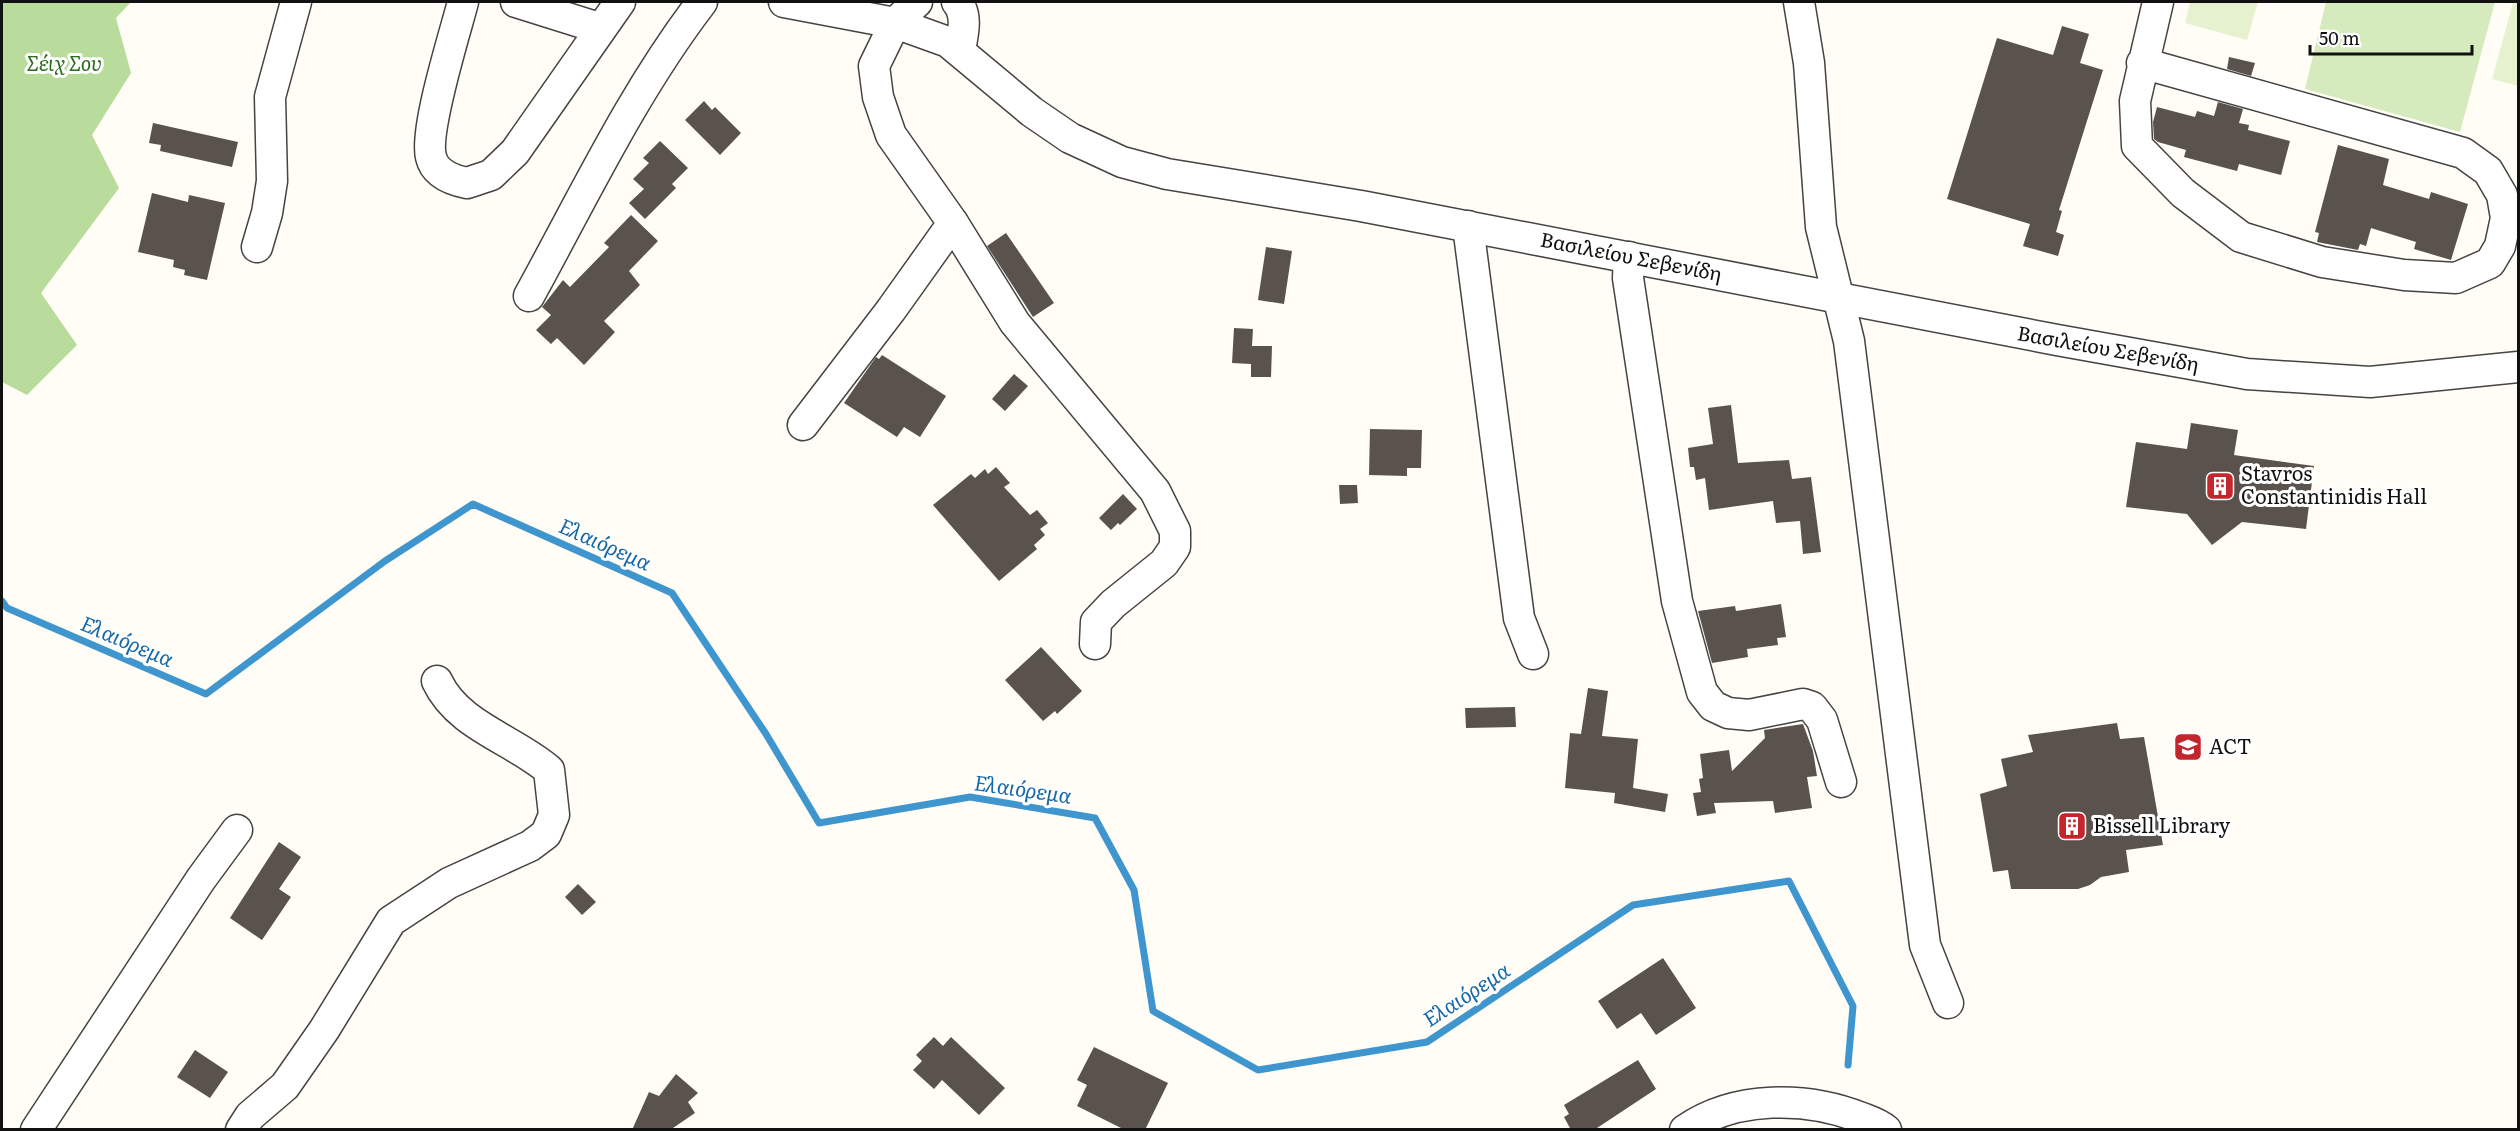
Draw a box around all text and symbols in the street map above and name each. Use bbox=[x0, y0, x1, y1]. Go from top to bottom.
scale bar bbox=[2310, 18, 2472, 56]
text: 50 m bbox=[2319, 24, 2360, 51]
park label: Σέιχ Σου bbox=[26, 47, 102, 77]
street label: Βασιλείου Σεβενίδη bbox=[1538, 223, 1725, 287]
street label: Βασιλείου Σεβενίδη bbox=[2015, 316, 2202, 378]
place label: Stavros Constantinidis Hall bbox=[2241, 457, 2427, 510]
building icon: Stavros Constantinidis Hall bbox=[2204, 470, 2236, 502]
water label: Ελαιόρεμα bbox=[555, 509, 657, 577]
water label: Ελαιόρεμα bbox=[77, 606, 179, 673]
place label: ACT bbox=[2209, 730, 2252, 760]
school or university icon: ACT bbox=[2172, 731, 2204, 763]
water label: Ελαιόρεμα bbox=[973, 765, 1074, 810]
place label: Bissell Library bbox=[2093, 809, 2231, 839]
building icon: Bissell Library bbox=[2056, 810, 2088, 842]
water label: Ελαιόρεμα bbox=[1416, 953, 1515, 1033]

